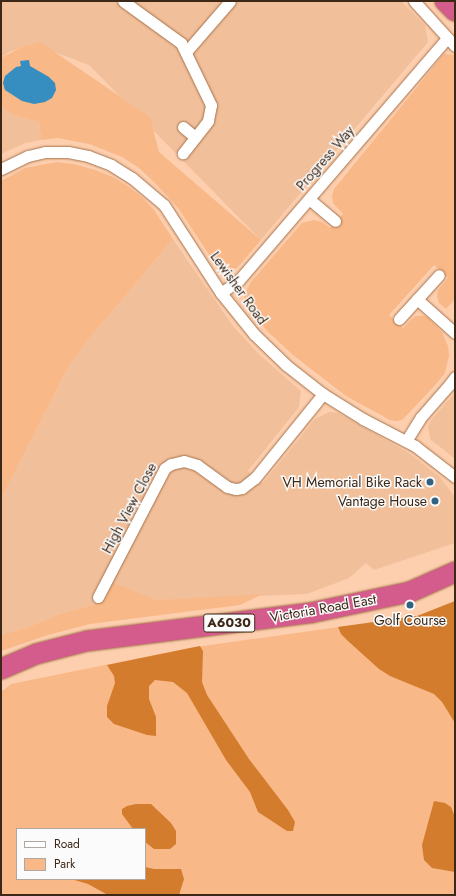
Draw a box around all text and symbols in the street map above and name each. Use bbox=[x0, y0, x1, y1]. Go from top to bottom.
street label: Progress Way bbox=[292, 122, 358, 194]
street label: Lewisher Road bbox=[207, 248, 271, 328]
street label: High View Close bbox=[98, 460, 160, 556]
place label: VH Memorial Bike Rack bbox=[283, 474, 422, 490]
marker: VH Memorial Bike Rack bbox=[425, 477, 435, 487]
place label: Vantage House bbox=[338, 493, 427, 509]
marker: Vantage House bbox=[430, 496, 440, 506]
street label: Victoria Road East bbox=[268, 590, 378, 626]
marker: Golf Course bbox=[405, 600, 415, 610]
road number: A6030 bbox=[203, 612, 255, 634]
place label: Golf Course bbox=[374, 612, 446, 628]
legend bbox=[16, 828, 146, 880]
text: Road bbox=[54, 835, 80, 853]
text: Park bbox=[54, 855, 75, 873]

